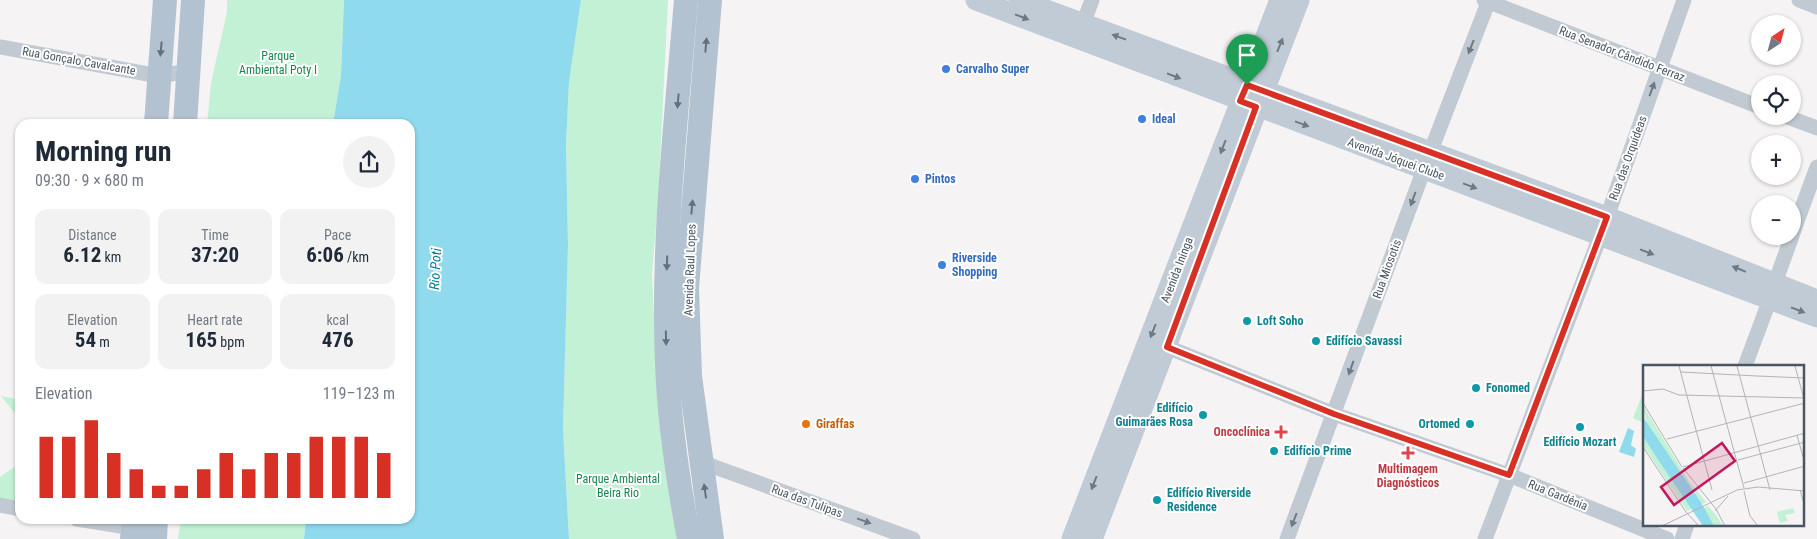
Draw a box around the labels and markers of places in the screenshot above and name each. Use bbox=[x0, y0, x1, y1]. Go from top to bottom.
pin bbox=[1226, 34, 1268, 85]
place label: Carvalho Super bbox=[956, 62, 1029, 76]
marker: Carvalho Super bbox=[940, 63, 952, 75]
place label: Ideal bbox=[1152, 112, 1176, 126]
marker: Ideal bbox=[1136, 113, 1148, 125]
place label: Pintos bbox=[925, 172, 956, 186]
marker: Pintos bbox=[909, 173, 921, 185]
place label: Riverside Shopping bbox=[952, 251, 997, 279]
marker: Riverside Shopping bbox=[936, 259, 948, 271]
place label: Loft Soho bbox=[1257, 314, 1303, 328]
marker: Loft Soho bbox=[1241, 315, 1253, 327]
place label: Edifício Savassi bbox=[1326, 334, 1402, 348]
marker: Edifício Savassi bbox=[1310, 335, 1322, 347]
place label: Fonomed bbox=[1486, 381, 1530, 395]
marker: Fonomed bbox=[1470, 382, 1482, 394]
place label: Edifício Guimarães Rosa bbox=[1115, 401, 1193, 429]
marker: Edifício Guimarães Rosa bbox=[1197, 409, 1209, 421]
place label: Giraffas bbox=[816, 417, 855, 431]
place label: Ortomed bbox=[1418, 417, 1460, 431]
marker: Giraffas bbox=[800, 418, 812, 430]
marker: Ortomed bbox=[1464, 418, 1476, 430]
marker: Edifício Mozart bbox=[1574, 421, 1586, 433]
place label: Oncoclínica bbox=[1214, 425, 1270, 439]
marker: Oncoclínica bbox=[1274, 425, 1288, 439]
place label: Edifício Mozart bbox=[1543, 435, 1617, 449]
place label: Edifício Prime bbox=[1284, 444, 1352, 458]
marker: Edifício Prime bbox=[1268, 445, 1280, 457]
marker: Multimagem Diagnósticos bbox=[1401, 446, 1415, 460]
place label: Multimagem Diagnósticos bbox=[1377, 462, 1440, 490]
place label: Edifício Riverside Residence bbox=[1167, 486, 1251, 514]
marker: Edifício Riverside Residence bbox=[1151, 494, 1163, 506]

